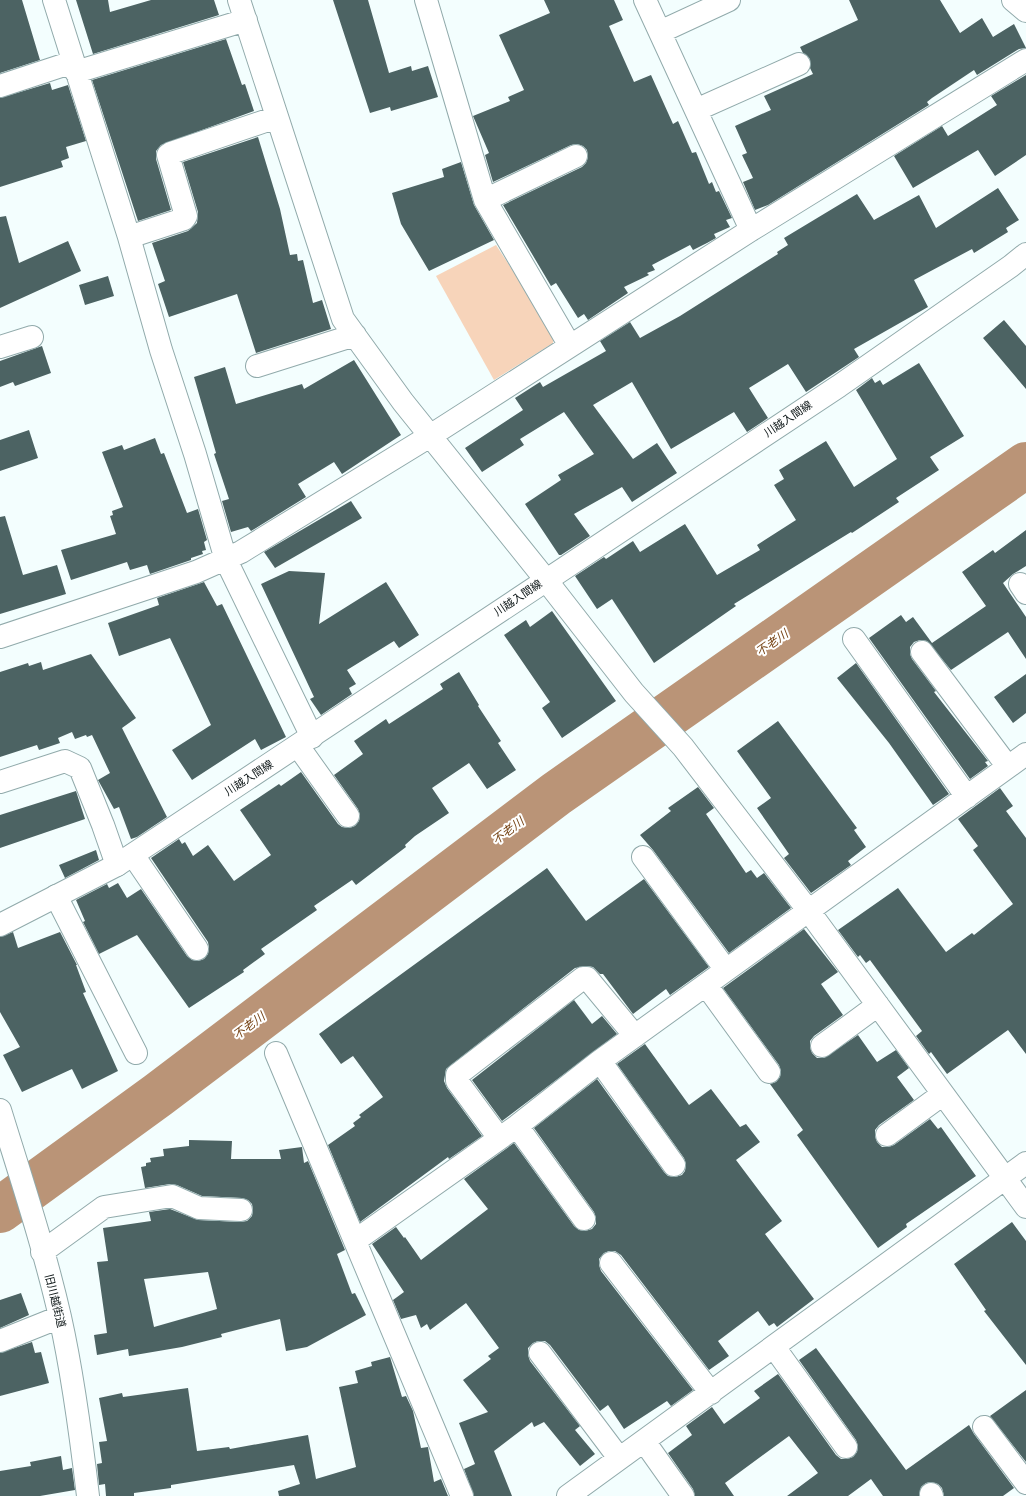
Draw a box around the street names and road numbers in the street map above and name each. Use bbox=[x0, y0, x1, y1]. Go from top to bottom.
street label: 川越入間線 bbox=[762, 398, 814, 440]
street label: 川越入間線 bbox=[492, 577, 544, 619]
street label: 川越入間線 bbox=[222, 758, 276, 798]
street label: 旧川越街道 bbox=[42, 1273, 68, 1329]

